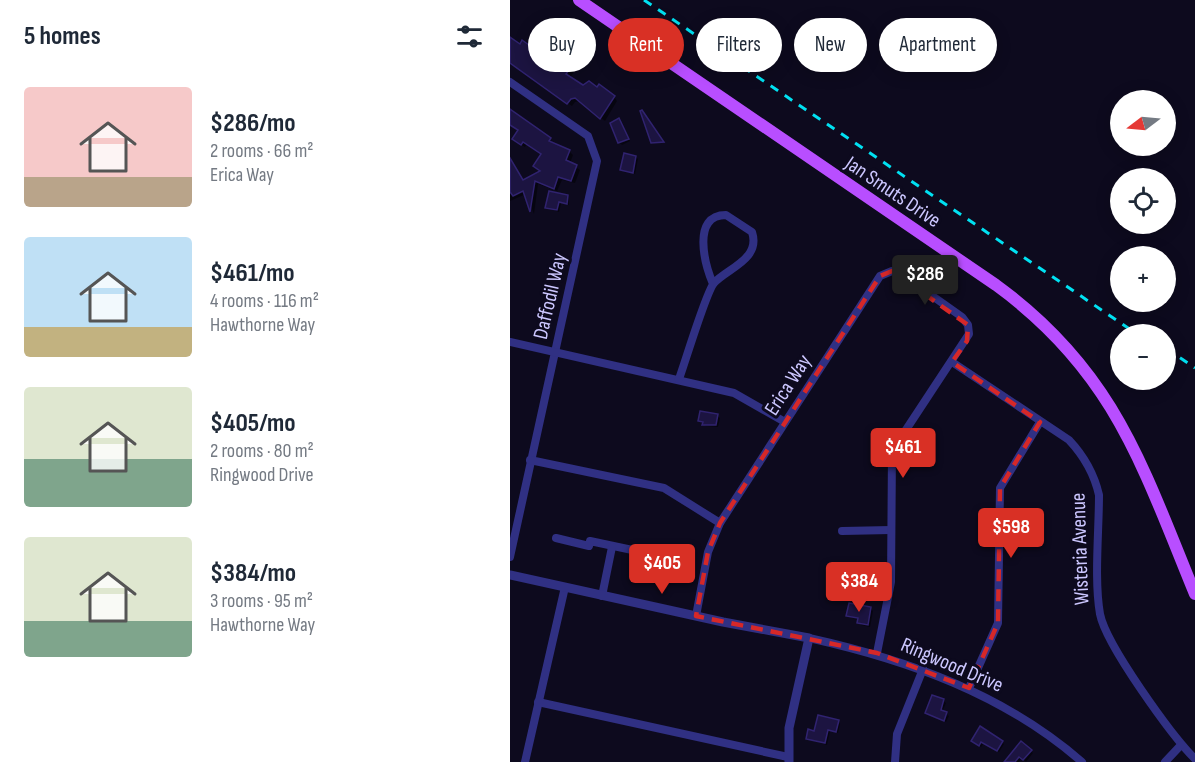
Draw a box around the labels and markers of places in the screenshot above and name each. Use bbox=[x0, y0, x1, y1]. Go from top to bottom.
pin: $286 bbox=[889, 255, 961, 306]
pin: $461 bbox=[867, 428, 939, 479]
pin: $598 bbox=[975, 508, 1047, 559]
pin: $405 bbox=[626, 544, 698, 595]
pin: $384 bbox=[823, 562, 895, 613]

